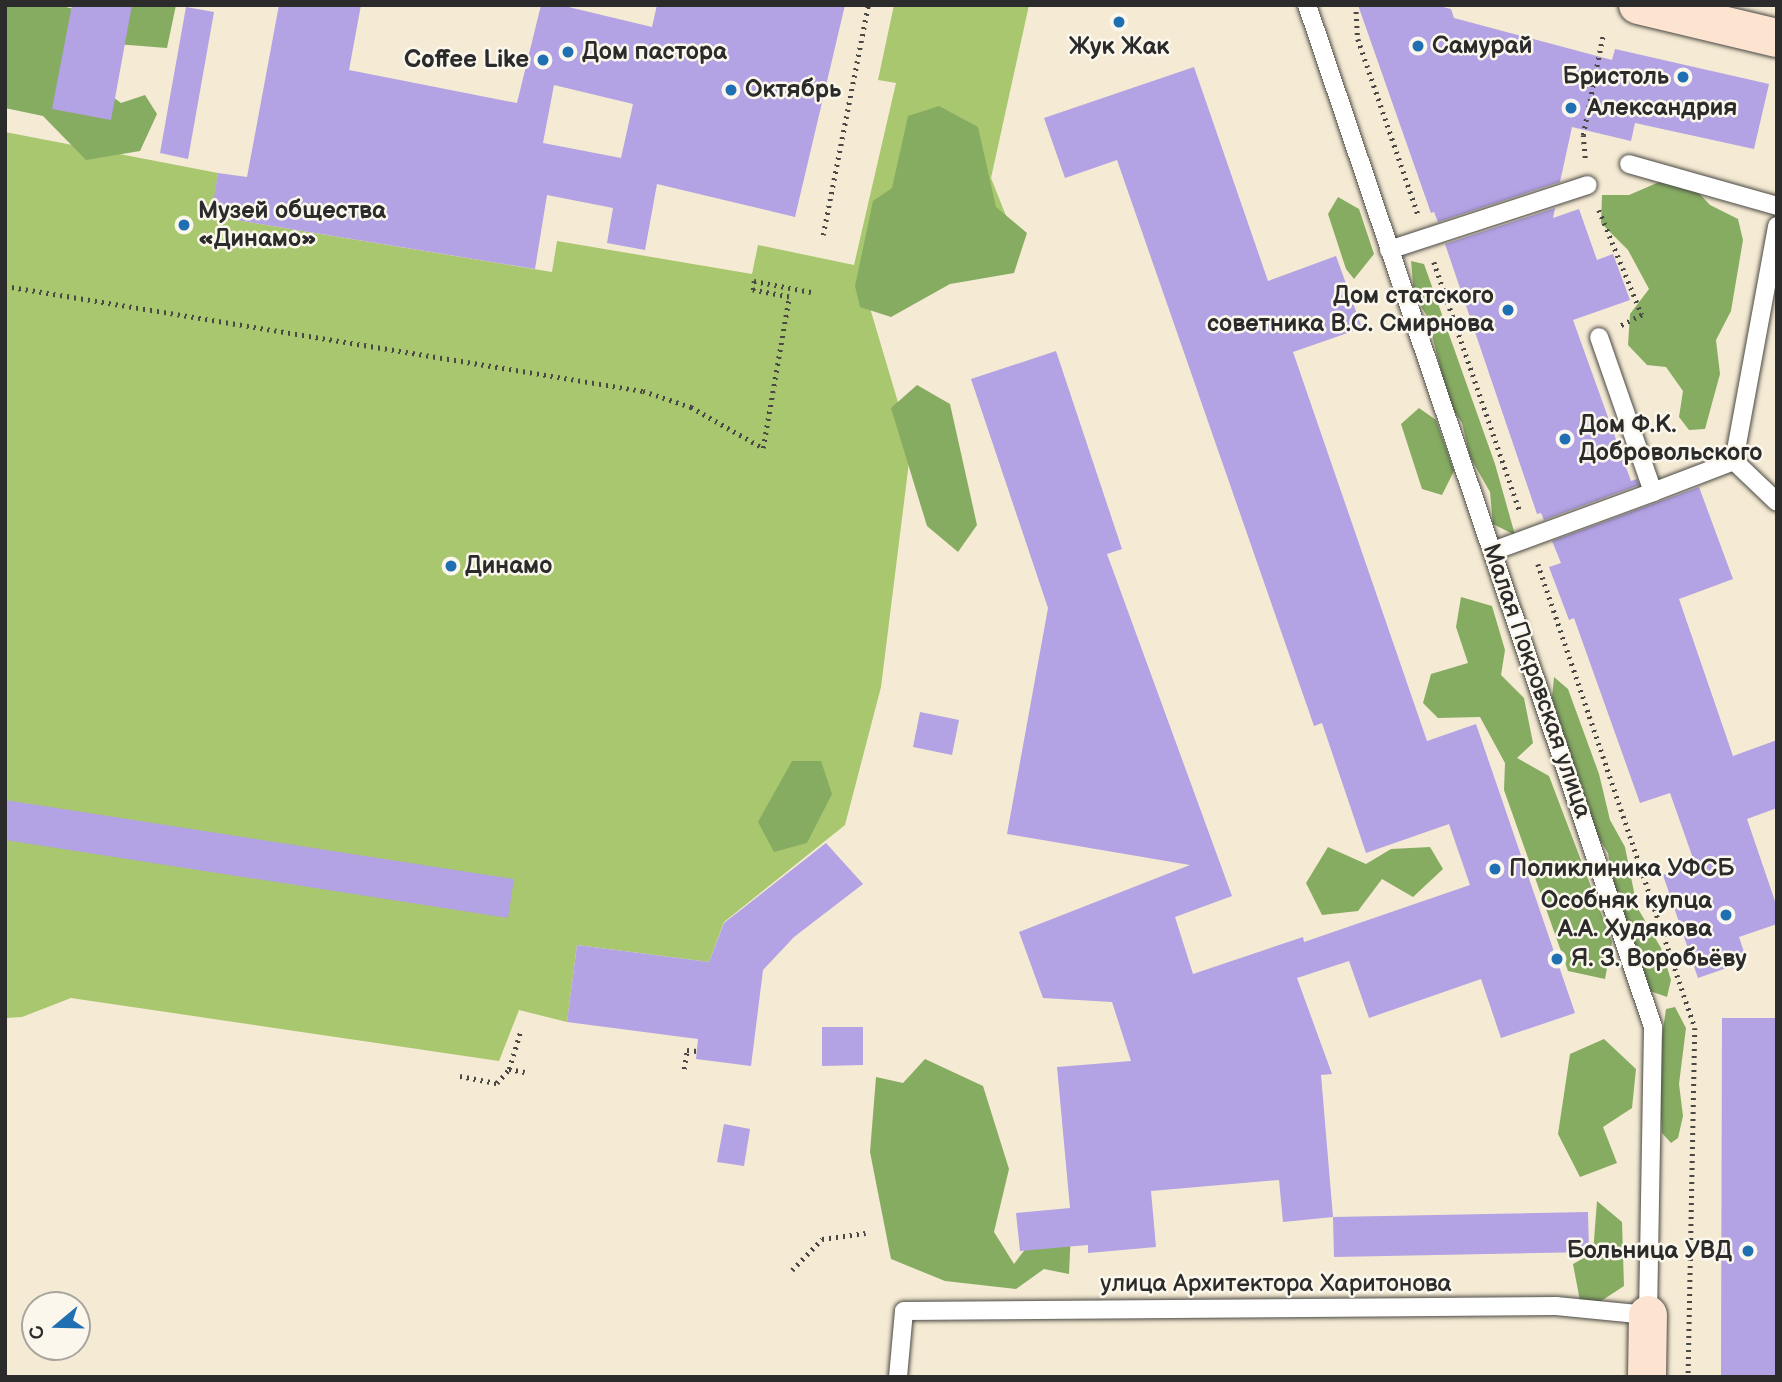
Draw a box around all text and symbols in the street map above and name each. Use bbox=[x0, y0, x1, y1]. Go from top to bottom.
marker: Жук Жак bbox=[1111, 14, 1127, 30]
place label: Самурай bbox=[1432, 32, 1532, 60]
place label: Жук Жак bbox=[1069, 33, 1169, 61]
place label: Дом пастора bbox=[582, 38, 727, 66]
marker: Самурай bbox=[1410, 38, 1426, 54]
marker: Дом пастора bbox=[560, 44, 576, 60]
place label: Coffee Like bbox=[404, 46, 529, 74]
marker: Coffee Like bbox=[535, 52, 551, 68]
place label: Бристоль bbox=[1562, 63, 1669, 91]
marker: Бристоль bbox=[1675, 69, 1691, 85]
place label: Октябрь bbox=[745, 76, 841, 104]
marker: Октябрь bbox=[723, 82, 739, 98]
place label: Александрия bbox=[1587, 94, 1737, 122]
marker: Александрия bbox=[1561, 98, 1581, 118]
place label: Музей общества «Динамо» bbox=[198, 197, 386, 253]
marker: Музей общества «Динамо» bbox=[176, 217, 192, 233]
place label: Дом статского советника В.С. Смирнова bbox=[1207, 282, 1494, 338]
marker: Дом статского советника В.С. Смирнова bbox=[1500, 302, 1516, 318]
place label: Дом Ф.К. Добровольского bbox=[1579, 411, 1762, 467]
marker: Дом Ф.К. Добровольского bbox=[1557, 431, 1573, 447]
street label: Малая Покровская улица bbox=[1476, 540, 1598, 822]
place label: Динамо bbox=[465, 552, 552, 580]
marker: Динамо bbox=[443, 558, 459, 574]
place label: Поликлиника УФСБ bbox=[1509, 855, 1734, 883]
marker: Поликлиника УФСБ bbox=[1487, 861, 1503, 877]
place label: Особняк купца А.А. Худякова bbox=[1541, 887, 1712, 943]
marker: Особняк купца А.А. Худякова bbox=[1718, 907, 1734, 923]
place label: Я. З. Воробьёву bbox=[1571, 945, 1747, 973]
marker: Я. З. Воробьёву bbox=[1549, 951, 1565, 967]
place label: Больница УВД bbox=[1567, 1237, 1732, 1265]
marker: Больница УВД bbox=[1738, 1241, 1758, 1261]
street label: улица Архитектора Харитонова bbox=[1100, 1270, 1452, 1298]
north arrow bbox=[21, 1291, 91, 1361]
text: С bbox=[25, 1322, 51, 1342]

